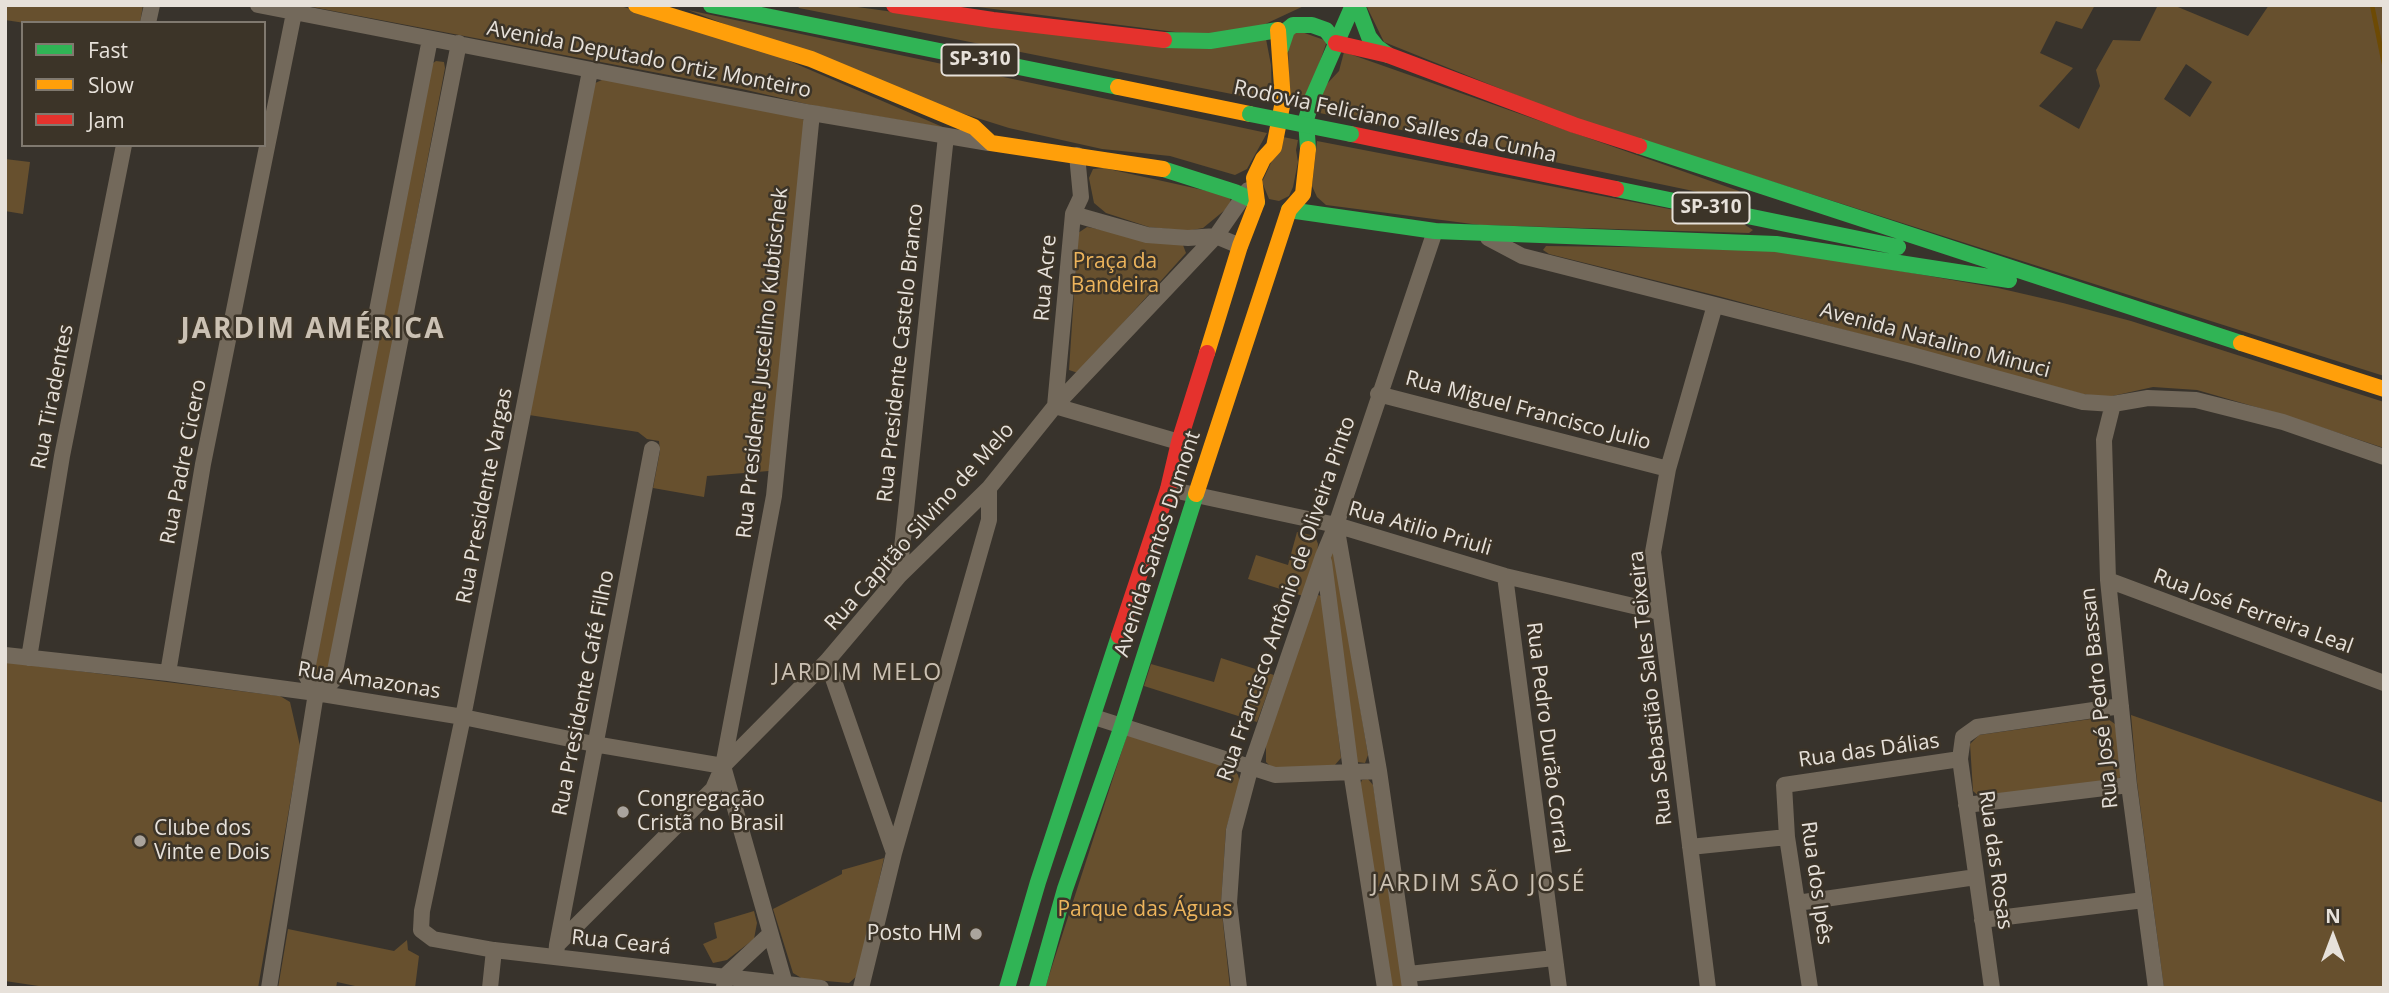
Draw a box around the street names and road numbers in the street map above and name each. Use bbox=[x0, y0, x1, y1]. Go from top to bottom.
street label: Avenida Deputado Ortiz Monteiro bbox=[485, 16, 813, 104]
road number: SP-310 bbox=[942, 44, 1018, 76]
street label: Rodovia Feliciano Salles da Cunha bbox=[1231, 75, 1559, 169]
street label: Rua Presidente Juscelino Kubtischek bbox=[732, 186, 794, 540]
road number: SP-310 bbox=[1672, 192, 1750, 224]
street label: Rua Presidente Castelo Branco bbox=[873, 202, 929, 504]
street label: Rua Acre bbox=[1030, 234, 1062, 322]
street label: Avenida Natalino Minuci bbox=[1817, 298, 2053, 384]
street label: Rua Tiradentes bbox=[27, 323, 79, 471]
street label: Rua Miguel Francisco Julio bbox=[1402, 366, 1654, 456]
street label: Rua Padre Cicero bbox=[156, 377, 212, 547]
street label: Rua Presidente Vargas bbox=[452, 386, 518, 606]
street label: Rua Francisco Antônio de Oliveira Pinto bbox=[1213, 413, 1361, 785]
street label: Rua Capitão Silvino de Melo bbox=[820, 418, 1020, 636]
street label: Avenida Santos Dumont bbox=[1110, 428, 1206, 660]
street label: Rua Atilio Priuli bbox=[1346, 497, 1494, 561]
street label: Rua Sebastião Sales Teixeira bbox=[1624, 549, 1678, 827]
street label: Rua José Ferreira Leal bbox=[2150, 564, 2356, 660]
street label: Rua Presidente Café Filho bbox=[548, 568, 620, 818]
street label: Rua José Pedro Bassan bbox=[2076, 586, 2124, 810]
street label: Rua Pedro Durão Corral bbox=[1520, 621, 1574, 855]
street label: Rua Amazonas bbox=[296, 657, 442, 705]
street label: Rua das Dálias bbox=[1797, 729, 1941, 773]
street label: Rua das Rosas bbox=[1973, 789, 2017, 931]
street label: Rua dos Ipês bbox=[1795, 820, 1837, 946]
street label: Rua Ceará bbox=[570, 925, 672, 961]

